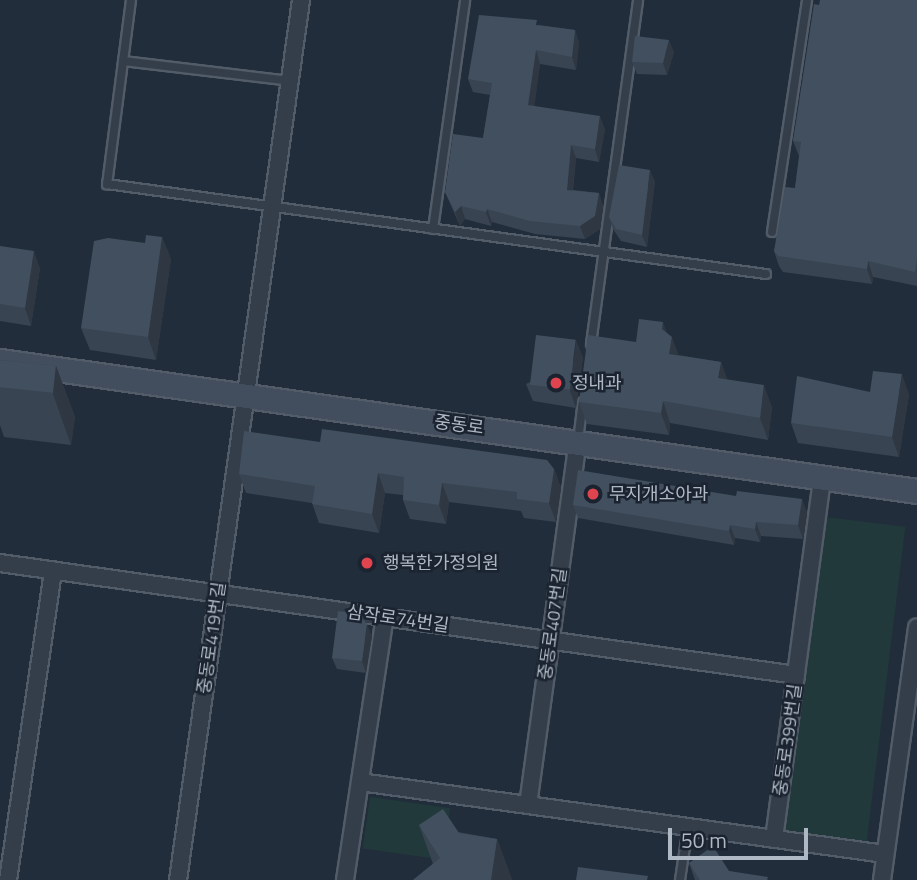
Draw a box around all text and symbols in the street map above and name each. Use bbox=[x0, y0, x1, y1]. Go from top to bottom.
place label: 정내과 bbox=[572, 372, 622, 394]
marker: 정내과 bbox=[546, 373, 566, 393]
street label: 중동로 bbox=[433, 411, 485, 439]
place label: 무지개소아과 bbox=[609, 483, 708, 505]
marker: 무지개소아과 bbox=[583, 484, 603, 504]
place label: 행복한가정의원 bbox=[383, 552, 499, 574]
marker: 행복한가정의원 bbox=[357, 553, 377, 573]
street label: 중동로407번길 bbox=[534, 567, 572, 681]
street label: 중동로419번길 bbox=[193, 581, 231, 695]
street label: 삼작로74번길 bbox=[346, 601, 450, 637]
street label: 중동로399번길 bbox=[769, 683, 807, 797]
scale bar bbox=[672, 814, 812, 858]
text: 50 m bbox=[681, 824, 727, 856]

